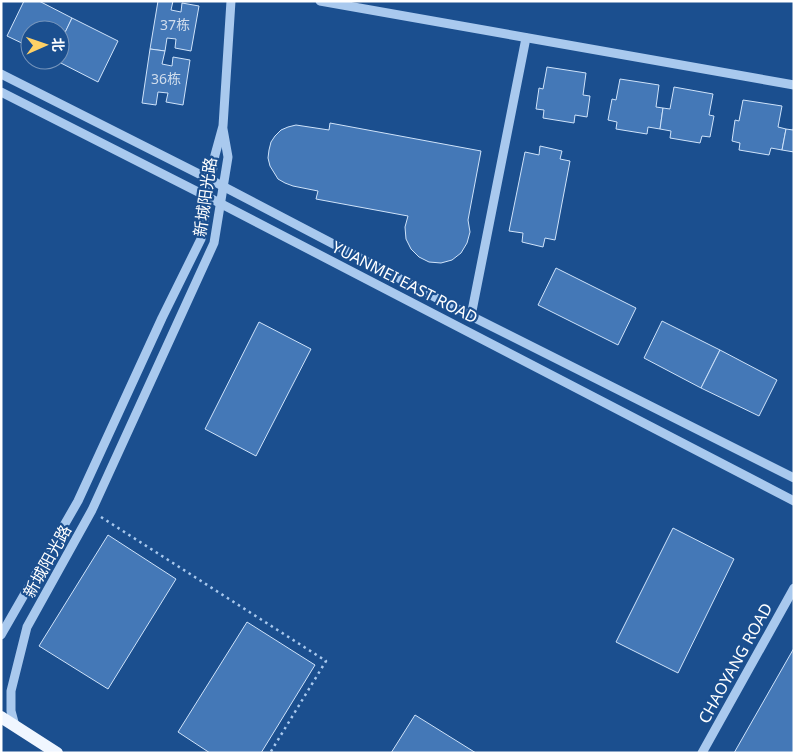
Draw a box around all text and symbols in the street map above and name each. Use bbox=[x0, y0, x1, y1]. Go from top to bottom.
house number: 37栋 bbox=[160, 15, 190, 34]
north arrow bbox=[20, 20, 70, 70]
text: 北 bbox=[49, 37, 68, 52]
house number: 36栋 bbox=[151, 69, 181, 88]
street label: 新城阳光路 bbox=[189, 156, 221, 238]
street label: YUANMEI EAST ROAD bbox=[328, 236, 482, 328]
street label: 新城阳光路 bbox=[18, 521, 76, 601]
street label: CHAOYANG ROAD bbox=[693, 599, 777, 727]

